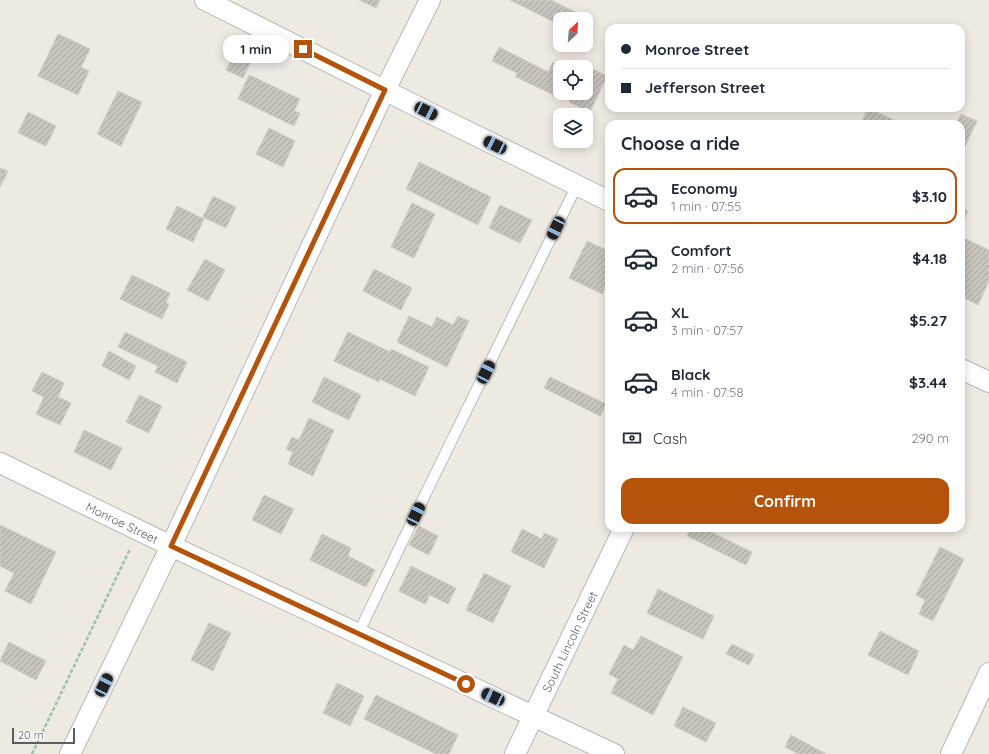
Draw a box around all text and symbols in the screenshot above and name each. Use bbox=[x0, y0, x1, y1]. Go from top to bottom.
north arrow bbox=[553, 12, 593, 52]
map controls bbox=[553, 12, 593, 148]
callout: 1 min bbox=[223, 35, 289, 63]
route end bbox=[294, 40, 312, 58]
text: Monroe Street bbox=[645, 40, 749, 59]
text: 1 min bbox=[240, 41, 272, 57]
button: locate bbox=[553, 60, 593, 100]
text: Jefferson Street bbox=[645, 78, 765, 97]
car bbox=[413, 100, 439, 122]
button: layers bbox=[553, 108, 593, 148]
text: Choose a ride bbox=[621, 132, 740, 155]
car bbox=[482, 134, 508, 156]
icon: car bbox=[623, 178, 659, 214]
text: Economy bbox=[671, 179, 738, 198]
text: $3.10 bbox=[912, 187, 947, 206]
text: 1 min · 07:55 bbox=[671, 198, 741, 214]
car bbox=[545, 215, 567, 241]
icon: car bbox=[623, 240, 659, 276]
text: Comfort bbox=[671, 241, 732, 260]
text: $4.18 bbox=[912, 249, 947, 268]
text: 2 min · 07:56 bbox=[671, 260, 744, 276]
icon: car bbox=[623, 302, 659, 338]
text: XL bbox=[671, 303, 689, 322]
text: $5.27 bbox=[909, 311, 947, 330]
text: 3 min · 07:57 bbox=[671, 322, 743, 338]
car bbox=[475, 359, 497, 385]
icon: car bbox=[623, 364, 659, 400]
text: Black bbox=[671, 365, 711, 384]
text: $3.44 bbox=[909, 373, 947, 392]
text: 4 min · 07:58 bbox=[671, 384, 743, 400]
icon: cash bbox=[621, 427, 643, 449]
text: Cash bbox=[653, 429, 687, 448]
text: 290 m bbox=[911, 430, 949, 446]
button: Confirm bbox=[621, 478, 949, 524]
street label: Monroe Street bbox=[84, 498, 161, 546]
car bbox=[405, 501, 427, 527]
street label: South Lincoln Street bbox=[539, 589, 600, 694]
car bbox=[93, 672, 115, 698]
route start bbox=[457, 675, 475, 693]
car bbox=[480, 686, 506, 708]
scale bar bbox=[12, 726, 75, 745]
text: 20 m bbox=[18, 728, 44, 742]

